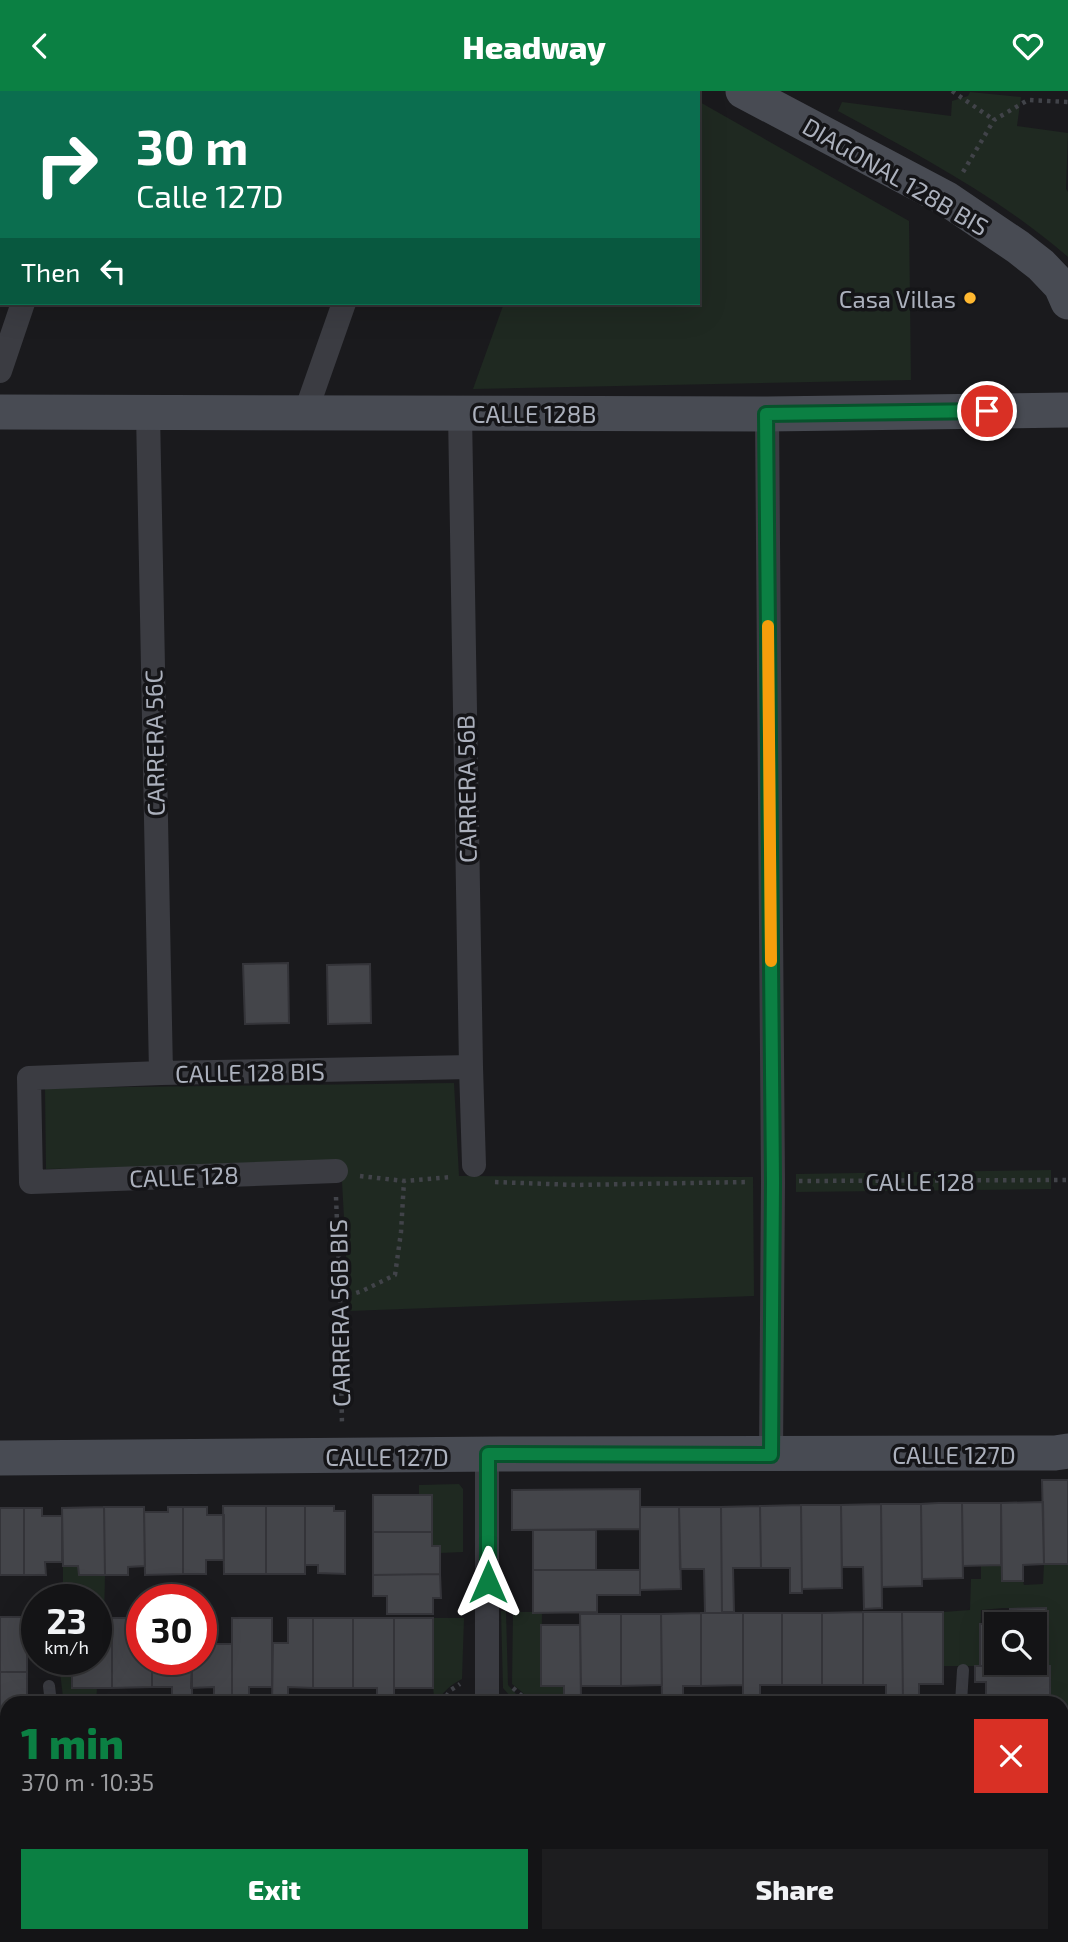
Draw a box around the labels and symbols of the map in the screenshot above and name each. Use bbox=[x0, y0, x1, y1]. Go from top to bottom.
street label: DIAGONAL 128B BIS bbox=[798, 111, 994, 241]
place label: Casa Villas bbox=[839, 284, 956, 313]
marker: Casa Villas bbox=[962, 290, 978, 306]
pin bbox=[957, 381, 1017, 441]
street label: CALLE 128B bbox=[472, 399, 596, 428]
street label: CARRERA 56C bbox=[138, 669, 170, 817]
street label: CARRERA 56B bbox=[450, 715, 482, 863]
street label: CALLE 128 BIS bbox=[175, 1056, 325, 1088]
street label: CALLE 128 bbox=[129, 1160, 239, 1192]
street label: CALLE 128 bbox=[865, 1167, 975, 1196]
street label: CARRERA 56B BIS bbox=[323, 1219, 355, 1407]
street label: CALLE 127D bbox=[892, 1440, 1016, 1469]
street label: CALLE 127D bbox=[325, 1442, 449, 1471]
position arrow bbox=[451, 1545, 525, 1619]
speed limit sign: 30 bbox=[126, 1584, 217, 1675]

